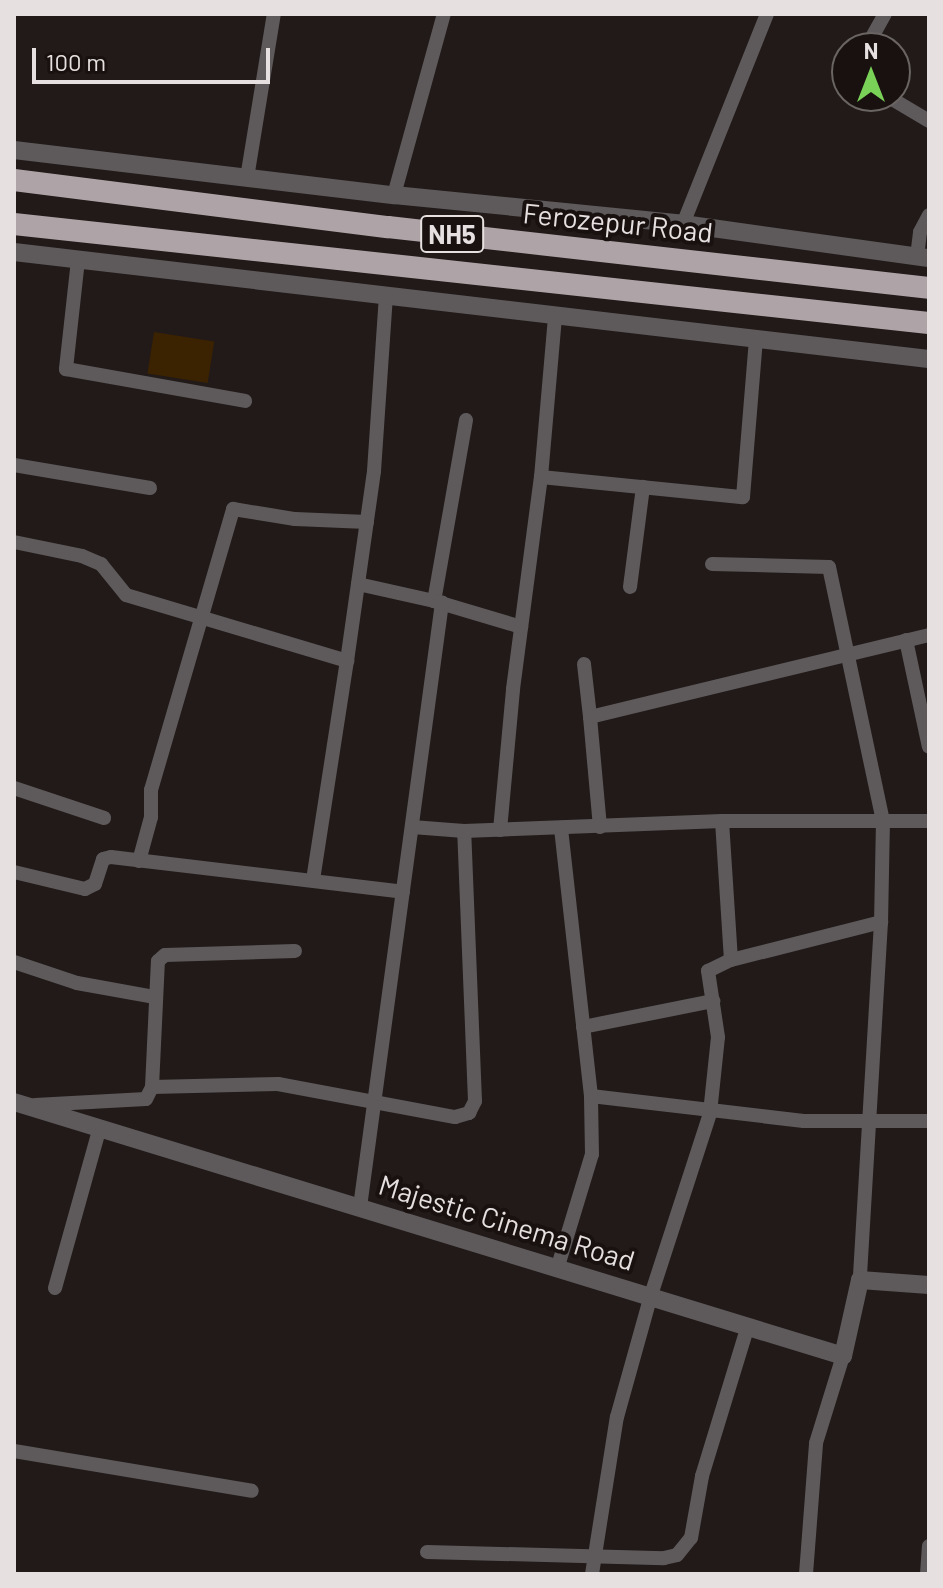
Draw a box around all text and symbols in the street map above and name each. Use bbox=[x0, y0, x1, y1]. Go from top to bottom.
scale bar bbox=[36, 32, 274, 82]
north arrow bbox=[831, 32, 911, 112]
text: N bbox=[864, 37, 878, 63]
text: 100 m bbox=[46, 47, 106, 76]
street label: Ferozepur Road bbox=[521, 195, 715, 249]
road number: NH5 bbox=[420, 212, 484, 256]
street label: Majestic Cinema Road bbox=[375, 1167, 639, 1277]

